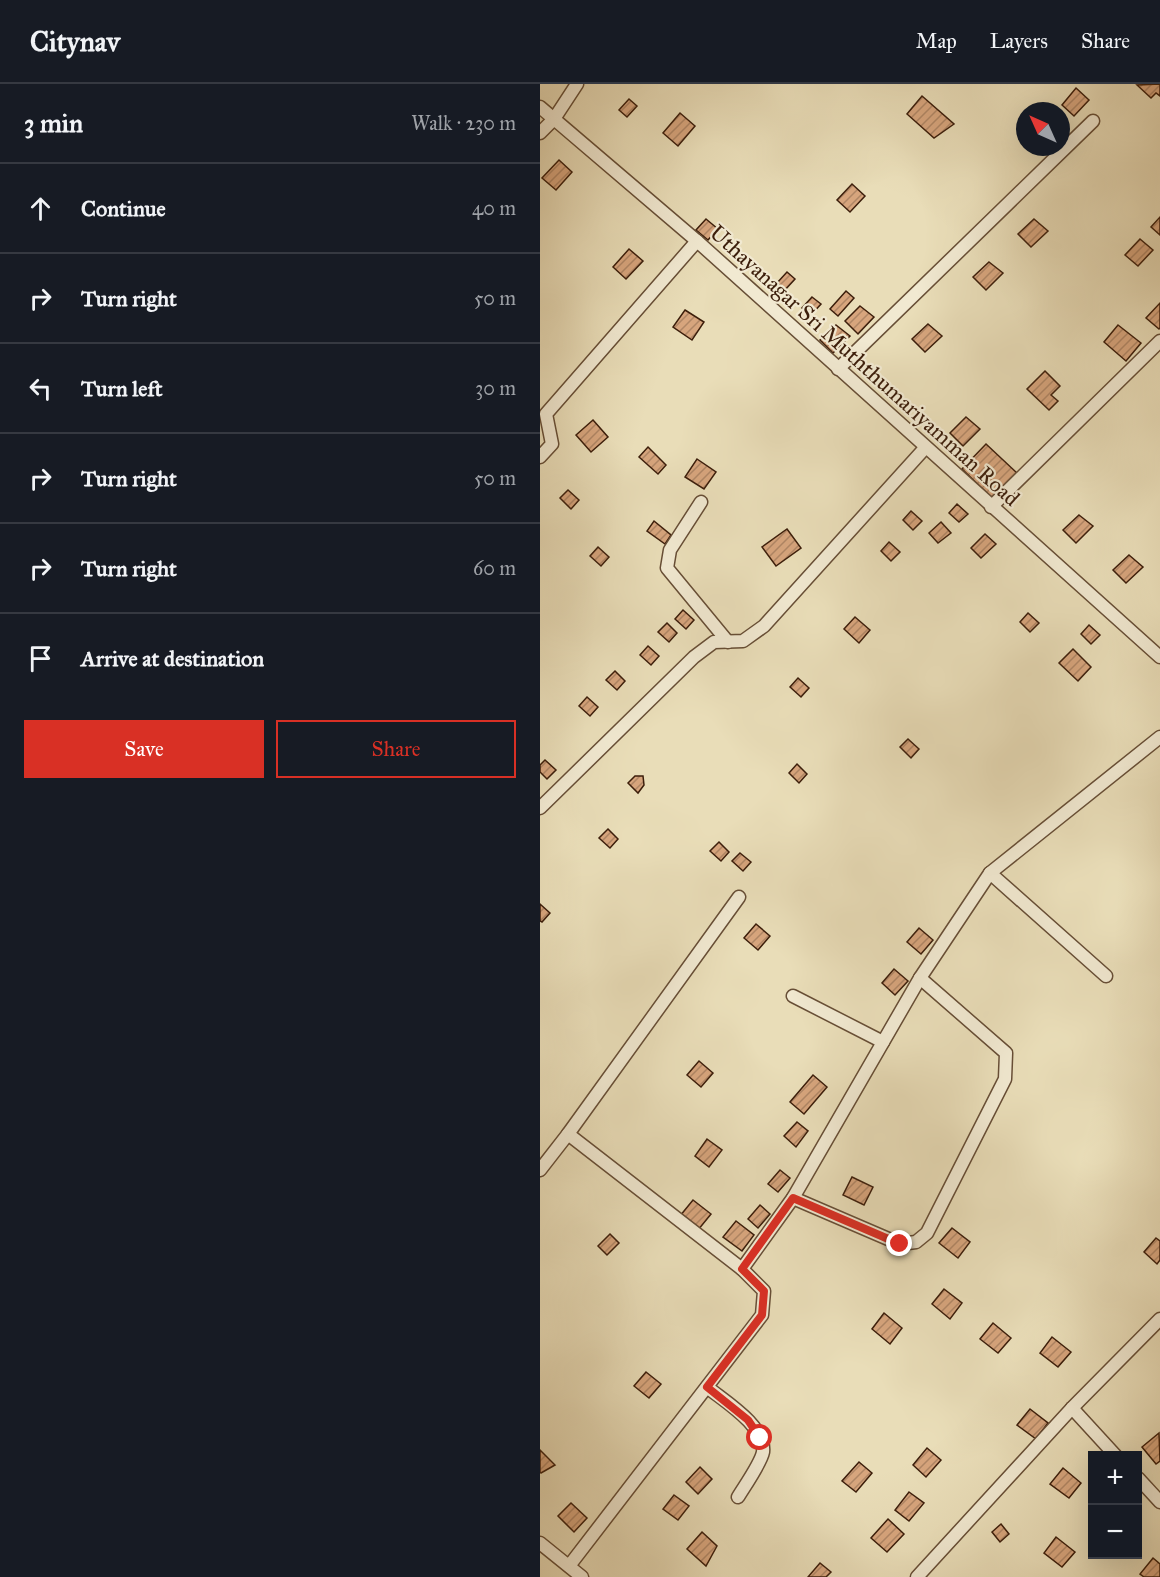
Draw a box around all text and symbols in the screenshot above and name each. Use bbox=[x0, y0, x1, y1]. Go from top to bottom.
text: Citynav bbox=[30, 24, 120, 59]
text: Map bbox=[916, 28, 957, 54]
text: Layers bbox=[990, 28, 1048, 54]
text: Share bbox=[1081, 28, 1130, 54]
north arrow bbox=[1016, 102, 1070, 156]
text: 3 min bbox=[24, 107, 83, 139]
text: Walk · 230 m bbox=[411, 111, 516, 135]
icon: ahead bbox=[24, 192, 57, 225]
text: Continue bbox=[81, 195, 166, 222]
text: 40 m bbox=[472, 196, 516, 220]
street label: Uthayanagar Sri Muththumariyamman Road bbox=[704, 219, 1025, 512]
icon: right bbox=[24, 282, 57, 315]
text: Turn right bbox=[81, 285, 177, 312]
text: 50 m bbox=[474, 286, 516, 310]
icon: left bbox=[24, 372, 57, 405]
text: Turn left bbox=[81, 375, 163, 402]
text: 30 m bbox=[475, 376, 516, 400]
icon: right bbox=[24, 462, 57, 495]
text: Turn right bbox=[81, 465, 177, 492]
text: 50 m bbox=[474, 466, 516, 490]
icon: right bbox=[24, 552, 57, 585]
text: Turn right bbox=[81, 555, 177, 582]
text: 60 m bbox=[473, 556, 516, 580]
icon: arrive bbox=[24, 642, 57, 675]
text: Arrive at destination bbox=[81, 645, 264, 672]
button: Save bbox=[24, 720, 264, 778]
button: Share bbox=[276, 720, 516, 778]
route end bbox=[886, 1230, 912, 1256]
route start bbox=[746, 1424, 772, 1450]
map controls bbox=[1088, 1451, 1142, 1559]
button: + bbox=[1088, 1451, 1142, 1505]
button: − bbox=[1088, 1505, 1142, 1559]

